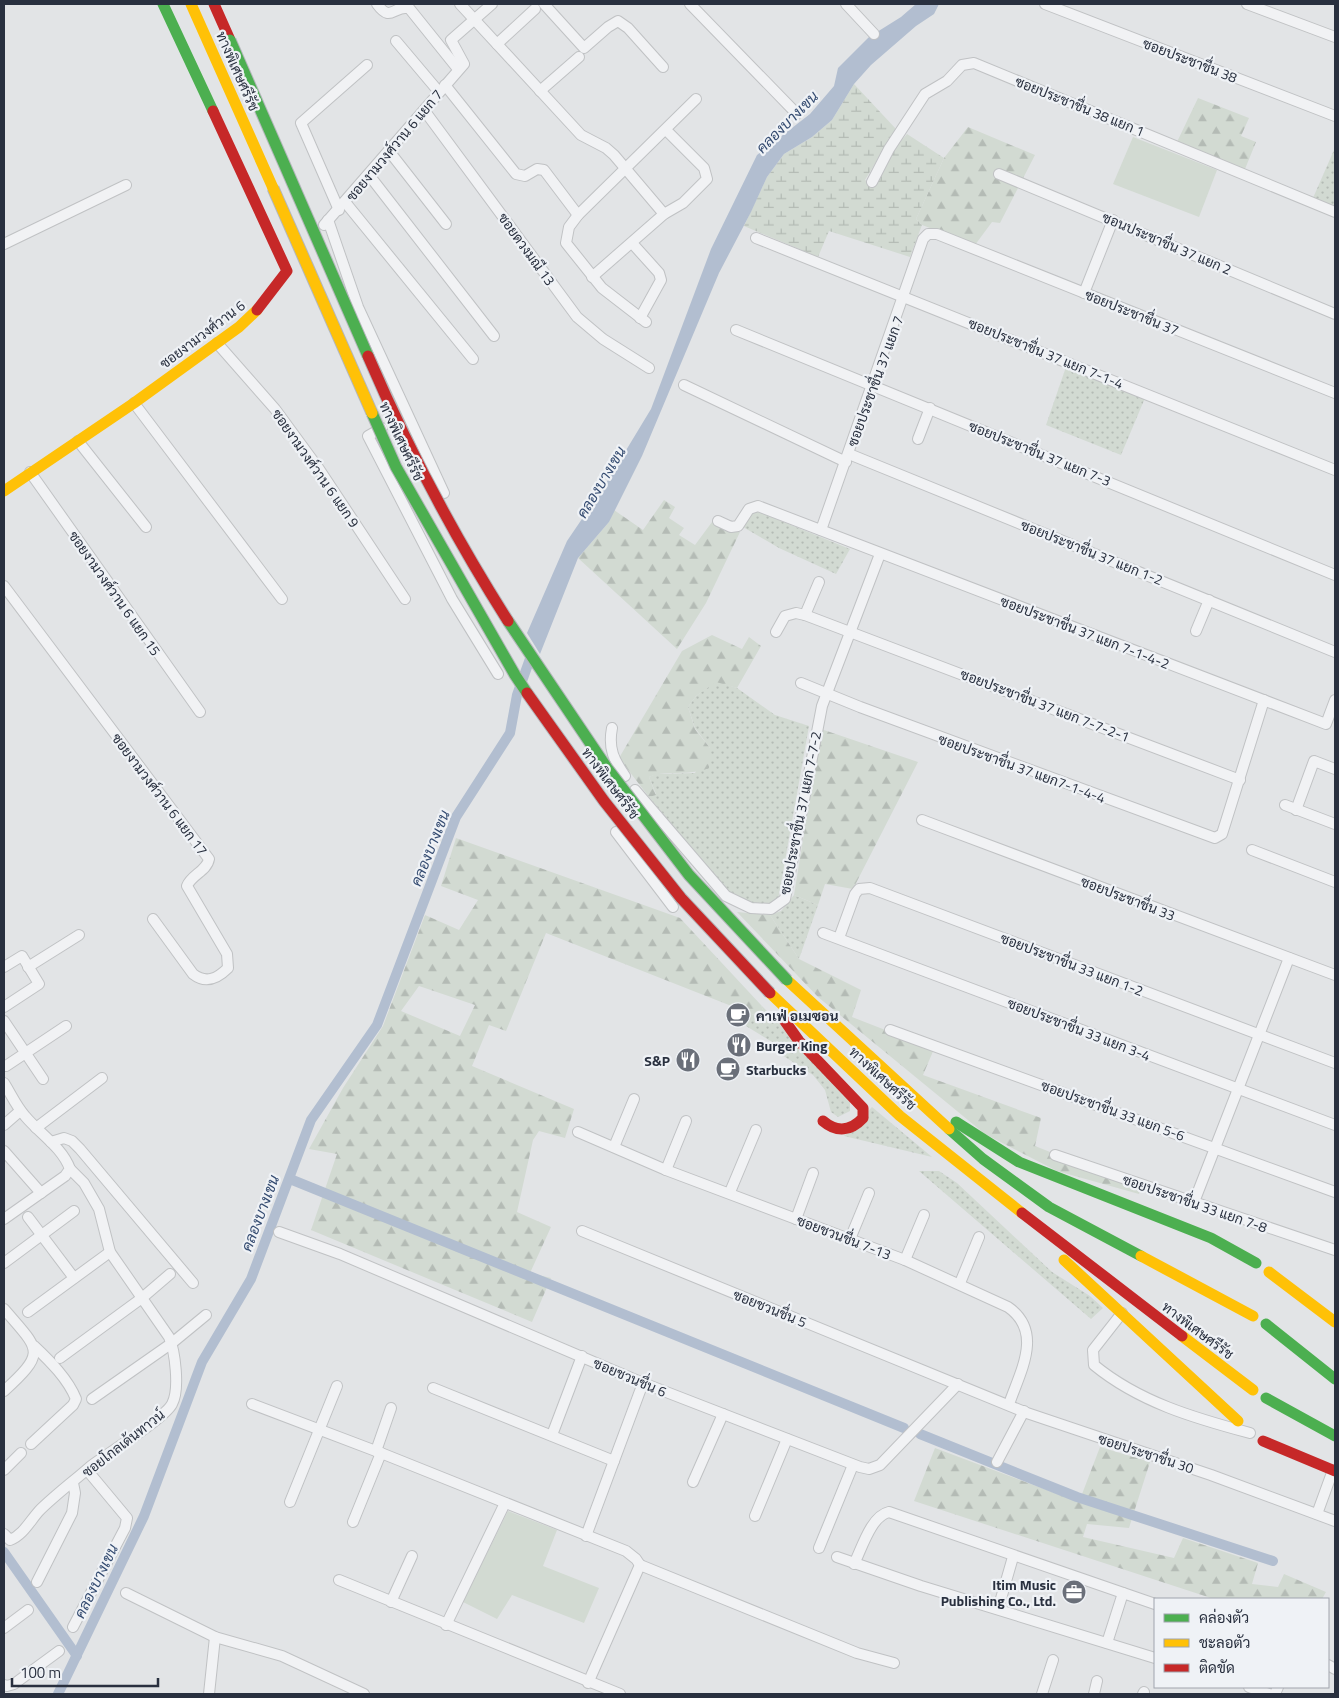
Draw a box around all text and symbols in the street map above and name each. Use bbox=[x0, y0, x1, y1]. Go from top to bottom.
street label: ทางพิเศษศรีรัช bbox=[211, 28, 265, 114]
street label: ซอยประชาชื่น 38 bbox=[1140, 31, 1241, 88]
street label: ซอยประชาชื่น 38 แยก 1 bbox=[1012, 70, 1148, 142]
street label: ซอยงามวงศ์วาน 6 แยก 7 bbox=[341, 84, 447, 206]
water label: คลองบางเขน bbox=[750, 85, 824, 159]
street label: ซอนประชาชื่น 37 แยก 2 bbox=[1099, 205, 1235, 280]
street label: ซอยดวงมณี 13 bbox=[493, 208, 561, 290]
street label: ซอยประชาชื่น 37 bbox=[1082, 283, 1183, 340]
street label: ซอยงามวงศ์วาน 6 bbox=[155, 295, 249, 373]
street label: ซอยประชาชื่น 37 แยก 7-1-4 bbox=[965, 311, 1127, 394]
street label: ซอยประชาชื่น 37 แยก 7 bbox=[841, 312, 908, 449]
street label: ทางพิเศษศรีรัช bbox=[374, 398, 430, 484]
street label: ซอยงามวงศ์วาน 6 แยก 9 bbox=[267, 404, 365, 532]
street label: ซอยประชาชื่น 37 แยก 7-3 bbox=[966, 414, 1115, 491]
water label: คลองบางเขน bbox=[570, 441, 632, 522]
street label: ซอยประชาชื่น 37 แยก 1-2 bbox=[1018, 513, 1167, 590]
street label: ซอยงามวงศ์วาน 6 แยก 15 bbox=[64, 526, 166, 660]
street label: ซอยประชาชื่น 37 แยก 7-1-4-2 bbox=[997, 589, 1173, 674]
street label: ซอยประชาชื่น 37 แยก 7-7-2-1 bbox=[957, 662, 1133, 747]
street label: ซอยประชาชื่น 37 แยก7-1-4-4 bbox=[935, 727, 1109, 808]
street label: ซอยงามวงศ์วาน 6 แยก 17 bbox=[107, 728, 213, 860]
street label: ซอยประชาชื่น 37 แยก 7-7-2 bbox=[773, 729, 826, 896]
street label: ทางพิเศษศรีรัช bbox=[577, 743, 645, 823]
water label: คลองบางเขน bbox=[404, 806, 456, 890]
street label: ซอยประชาชื่น 33 bbox=[1078, 869, 1179, 926]
street label: ซอยประชาชื่น 33 แยก 1-2 bbox=[997, 926, 1147, 1001]
street label: ซอยประชาชื่น 33 แยก 3-4 bbox=[1004, 991, 1154, 1066]
cafe icon: คาเฟ่ อเมซอน bbox=[725, 1002, 751, 1028]
place label: คาเฟ่ อเมซอน bbox=[756, 1005, 839, 1026]
restaurant icon: Burger King bbox=[726, 1032, 752, 1058]
place label: Burger King bbox=[756, 1035, 828, 1056]
street label: ทางพิเศษศรีรัช bbox=[845, 1041, 921, 1115]
restaurant icon: S&P bbox=[675, 1047, 701, 1073]
place label: S&P bbox=[644, 1050, 670, 1071]
cafe icon: Starbucks bbox=[715, 1056, 741, 1082]
place label: Starbucks bbox=[746, 1059, 807, 1080]
street label: ซอยประชาชื่น 33 แยก 5-6 bbox=[1038, 1073, 1188, 1146]
street label: ซอยประชาชื่น 33 แยก 7-8 bbox=[1120, 1167, 1271, 1238]
water label: คลองบางเขน bbox=[235, 1171, 285, 1255]
street label: ซอยชวนชื่น 7-13 bbox=[794, 1208, 895, 1265]
street label: ซอยชวนชื่น 5 bbox=[730, 1283, 810, 1332]
street label: ทางพิเศษศรีรัช bbox=[1158, 1296, 1238, 1364]
street label: ซอยชวนชื่น 6 bbox=[590, 1351, 670, 1402]
street label: ซอยโกลเด้นทาวน์ bbox=[77, 1404, 169, 1482]
street label: ซอยประชาชื่น 30 bbox=[1095, 1427, 1197, 1478]
water label: คลองบางเขน bbox=[68, 1540, 124, 1622]
place label: Itim Music Publishing Co., Ltd. bbox=[941, 1574, 1056, 1611]
office icon: Itim Music Publishing Co., Ltd. bbox=[1061, 1579, 1087, 1605]
legend bbox=[1154, 1598, 1329, 1688]
text: คล่องตัว bbox=[1199, 1606, 1249, 1629]
text: ชะลอตัว bbox=[1199, 1631, 1250, 1654]
scale bar bbox=[12, 1656, 159, 1688]
text: ติดขัด bbox=[1199, 1656, 1235, 1679]
text: 100 m bbox=[20, 1661, 61, 1684]

